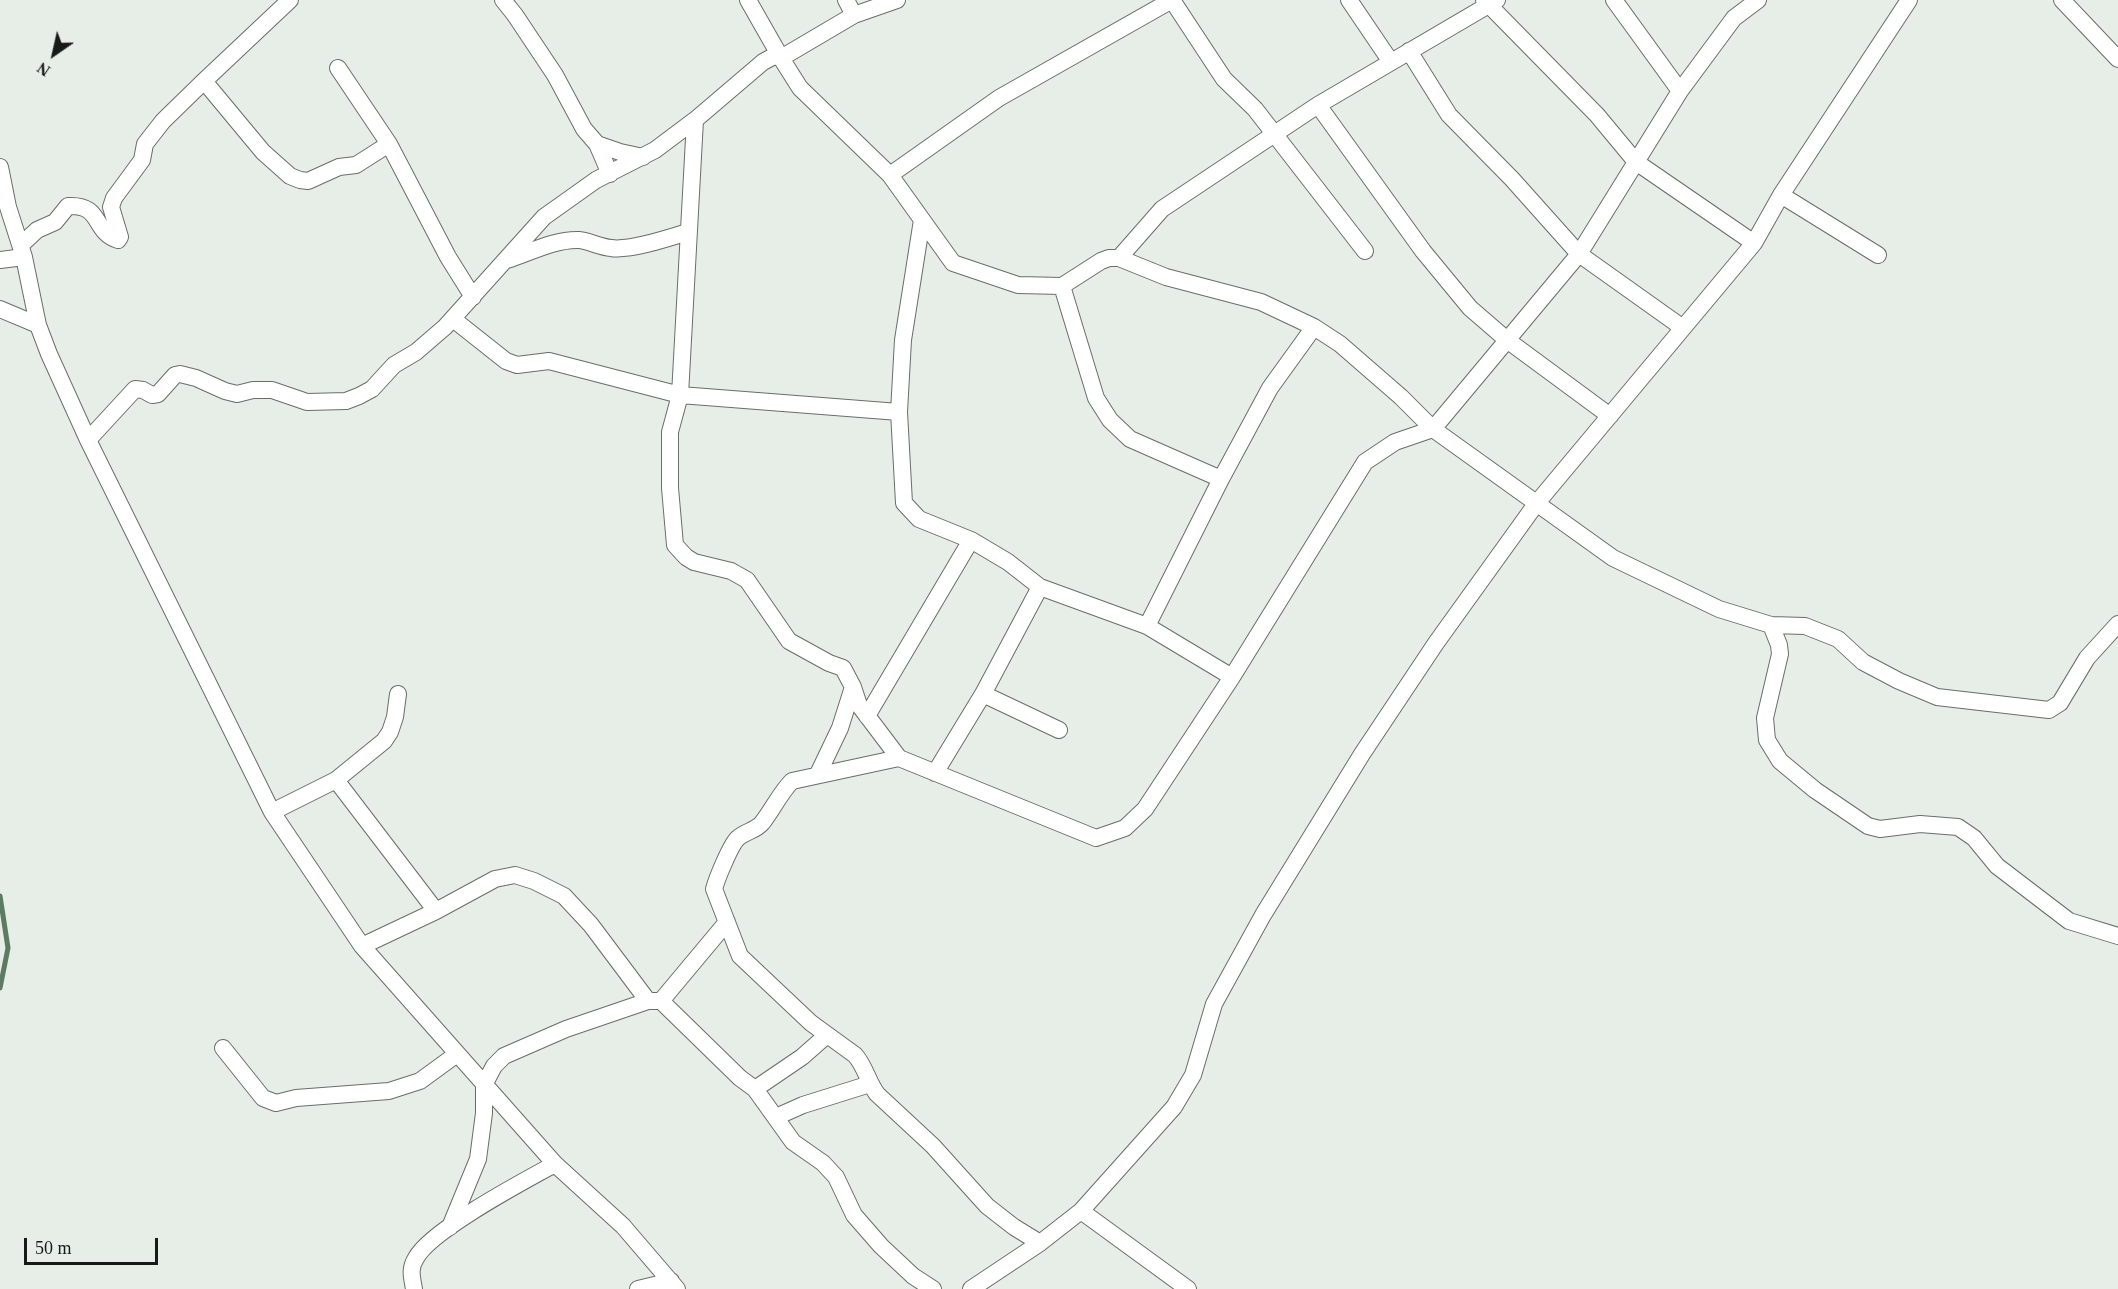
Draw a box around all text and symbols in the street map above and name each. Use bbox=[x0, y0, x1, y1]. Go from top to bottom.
north arrow bbox=[24, 24, 84, 84]
text: N bbox=[34, 59, 53, 80]
scale bar bbox=[27, 1226, 160, 1264]
text: 50 m bbox=[35, 1238, 72, 1258]

